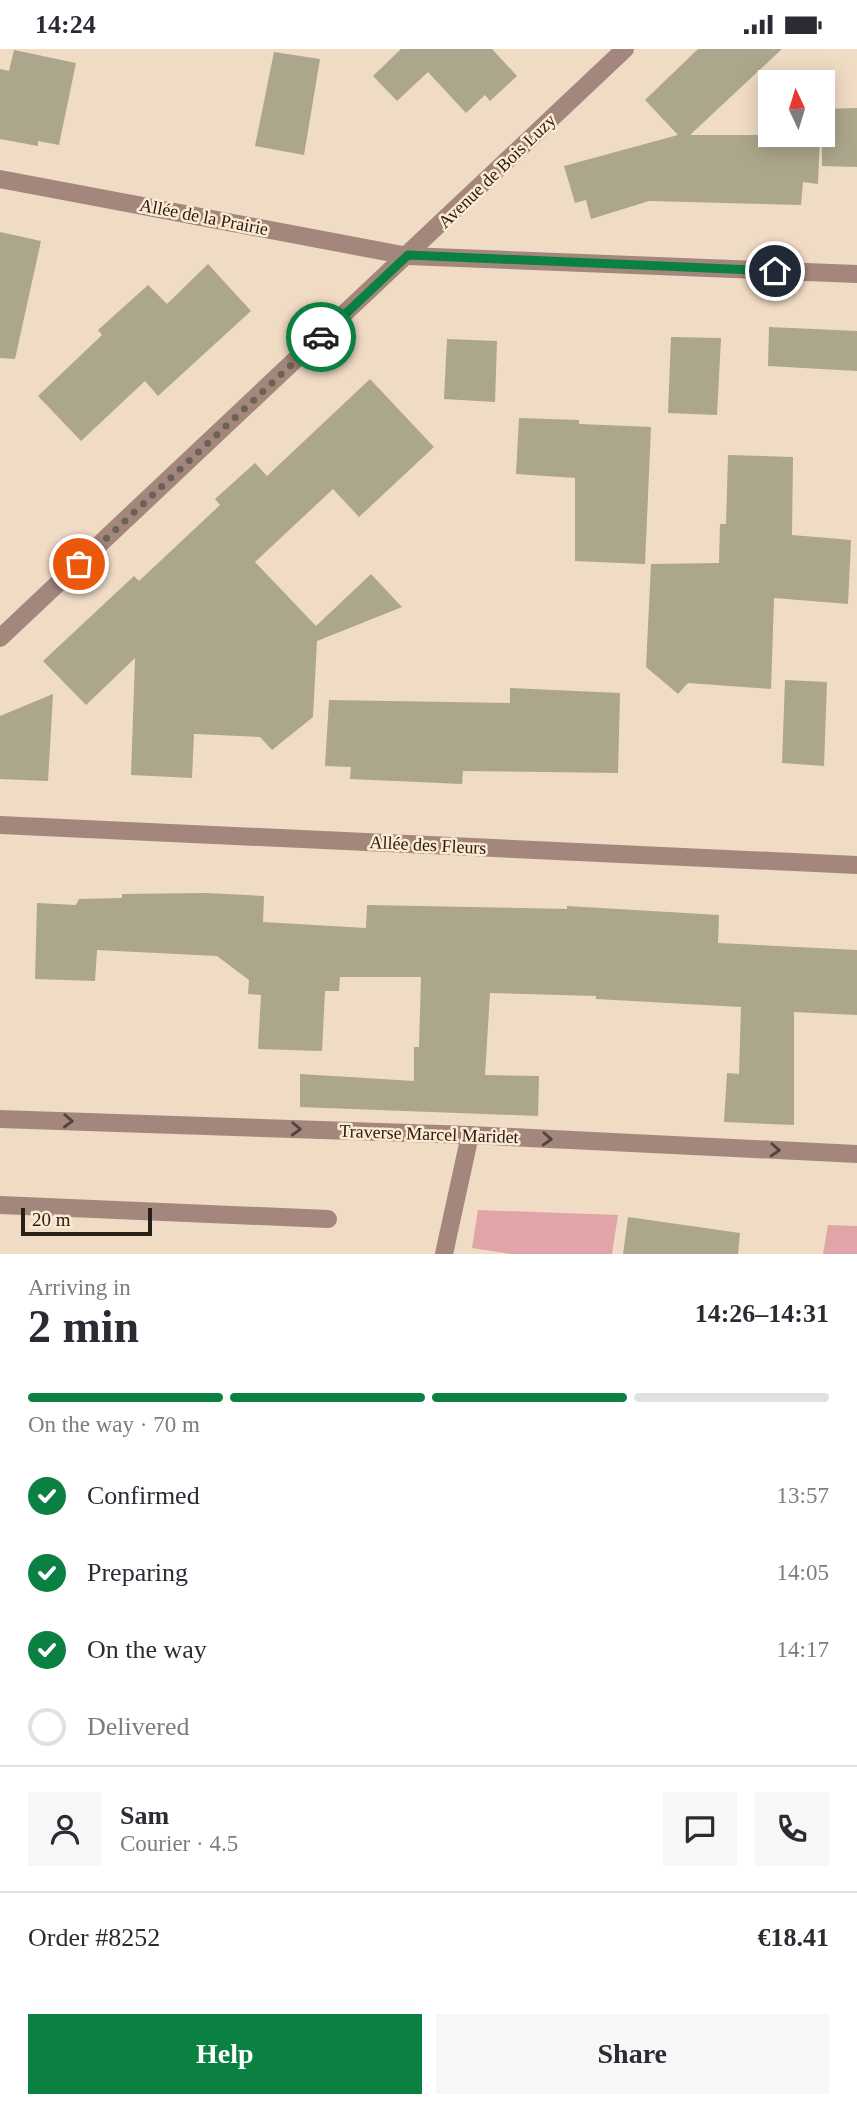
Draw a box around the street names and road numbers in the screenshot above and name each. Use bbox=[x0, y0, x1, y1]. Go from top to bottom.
street label: Avenue de Bois Luzy bbox=[434, 110, 560, 232]
street label: Allée de la Prairie bbox=[138, 195, 270, 239]
street label: Allée des Fleurs bbox=[369, 832, 487, 858]
street label: Traverse Marcel Maridet bbox=[339, 1121, 519, 1147]

